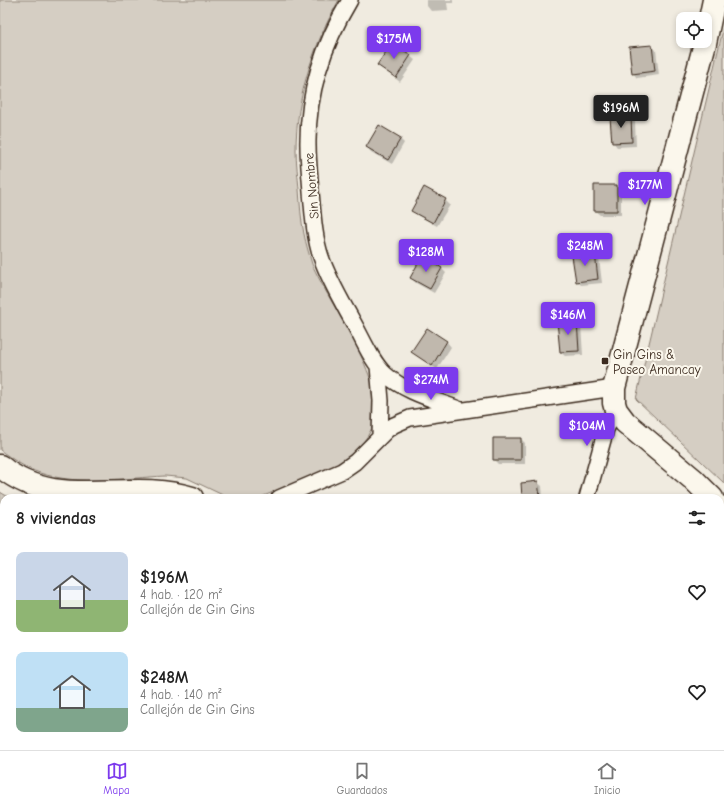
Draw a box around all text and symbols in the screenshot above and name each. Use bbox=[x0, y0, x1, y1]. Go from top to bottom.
map controls bbox=[676, 12, 712, 48]
button: locate bbox=[676, 12, 712, 48]
pin: $175M bbox=[366, 26, 422, 60]
text: $175M bbox=[376, 31, 412, 46]
pin: $196M bbox=[593, 95, 649, 129]
text: $196M bbox=[602, 100, 640, 115]
street label: Sin Nombre bbox=[301, 152, 322, 220]
pin: $177M bbox=[617, 172, 673, 206]
text: $177M bbox=[627, 177, 663, 192]
pin: $248M bbox=[557, 233, 613, 267]
text: $248M bbox=[566, 238, 604, 253]
pin: $128M bbox=[398, 239, 454, 273]
text: $128M bbox=[408, 244, 444, 259]
pin: $146M bbox=[540, 302, 596, 336]
text: $146M bbox=[550, 307, 586, 322]
place label: Gin Gins & Paseo Amancay bbox=[613, 347, 701, 377]
marker: Gin Gins & Paseo Amancay bbox=[600, 356, 610, 366]
pin: $274M bbox=[403, 367, 459, 401]
text: $274M bbox=[413, 372, 449, 387]
pin: $104M bbox=[559, 413, 615, 447]
text: $104M bbox=[569, 418, 605, 433]
icon: filters bbox=[686, 507, 708, 529]
text: 8 viviendas bbox=[16, 509, 96, 528]
icon: home bbox=[48, 568, 96, 616]
text: $196M bbox=[140, 568, 188, 587]
icon: heart bbox=[686, 581, 708, 603]
text: 4 hab. · 120 m² bbox=[140, 587, 222, 602]
text: Callejón de Gin Gins bbox=[140, 602, 255, 617]
icon: home bbox=[48, 668, 96, 716]
text: $248M bbox=[140, 668, 189, 687]
icon: heart bbox=[686, 681, 708, 703]
text: 4 hab. · 140 m² bbox=[140, 687, 222, 702]
text: Callejón de Gin Gins bbox=[140, 702, 255, 717]
tab: Mapa bbox=[103, 760, 130, 797]
tab: Guardados bbox=[337, 760, 387, 797]
tab: Inicio bbox=[594, 760, 621, 797]

